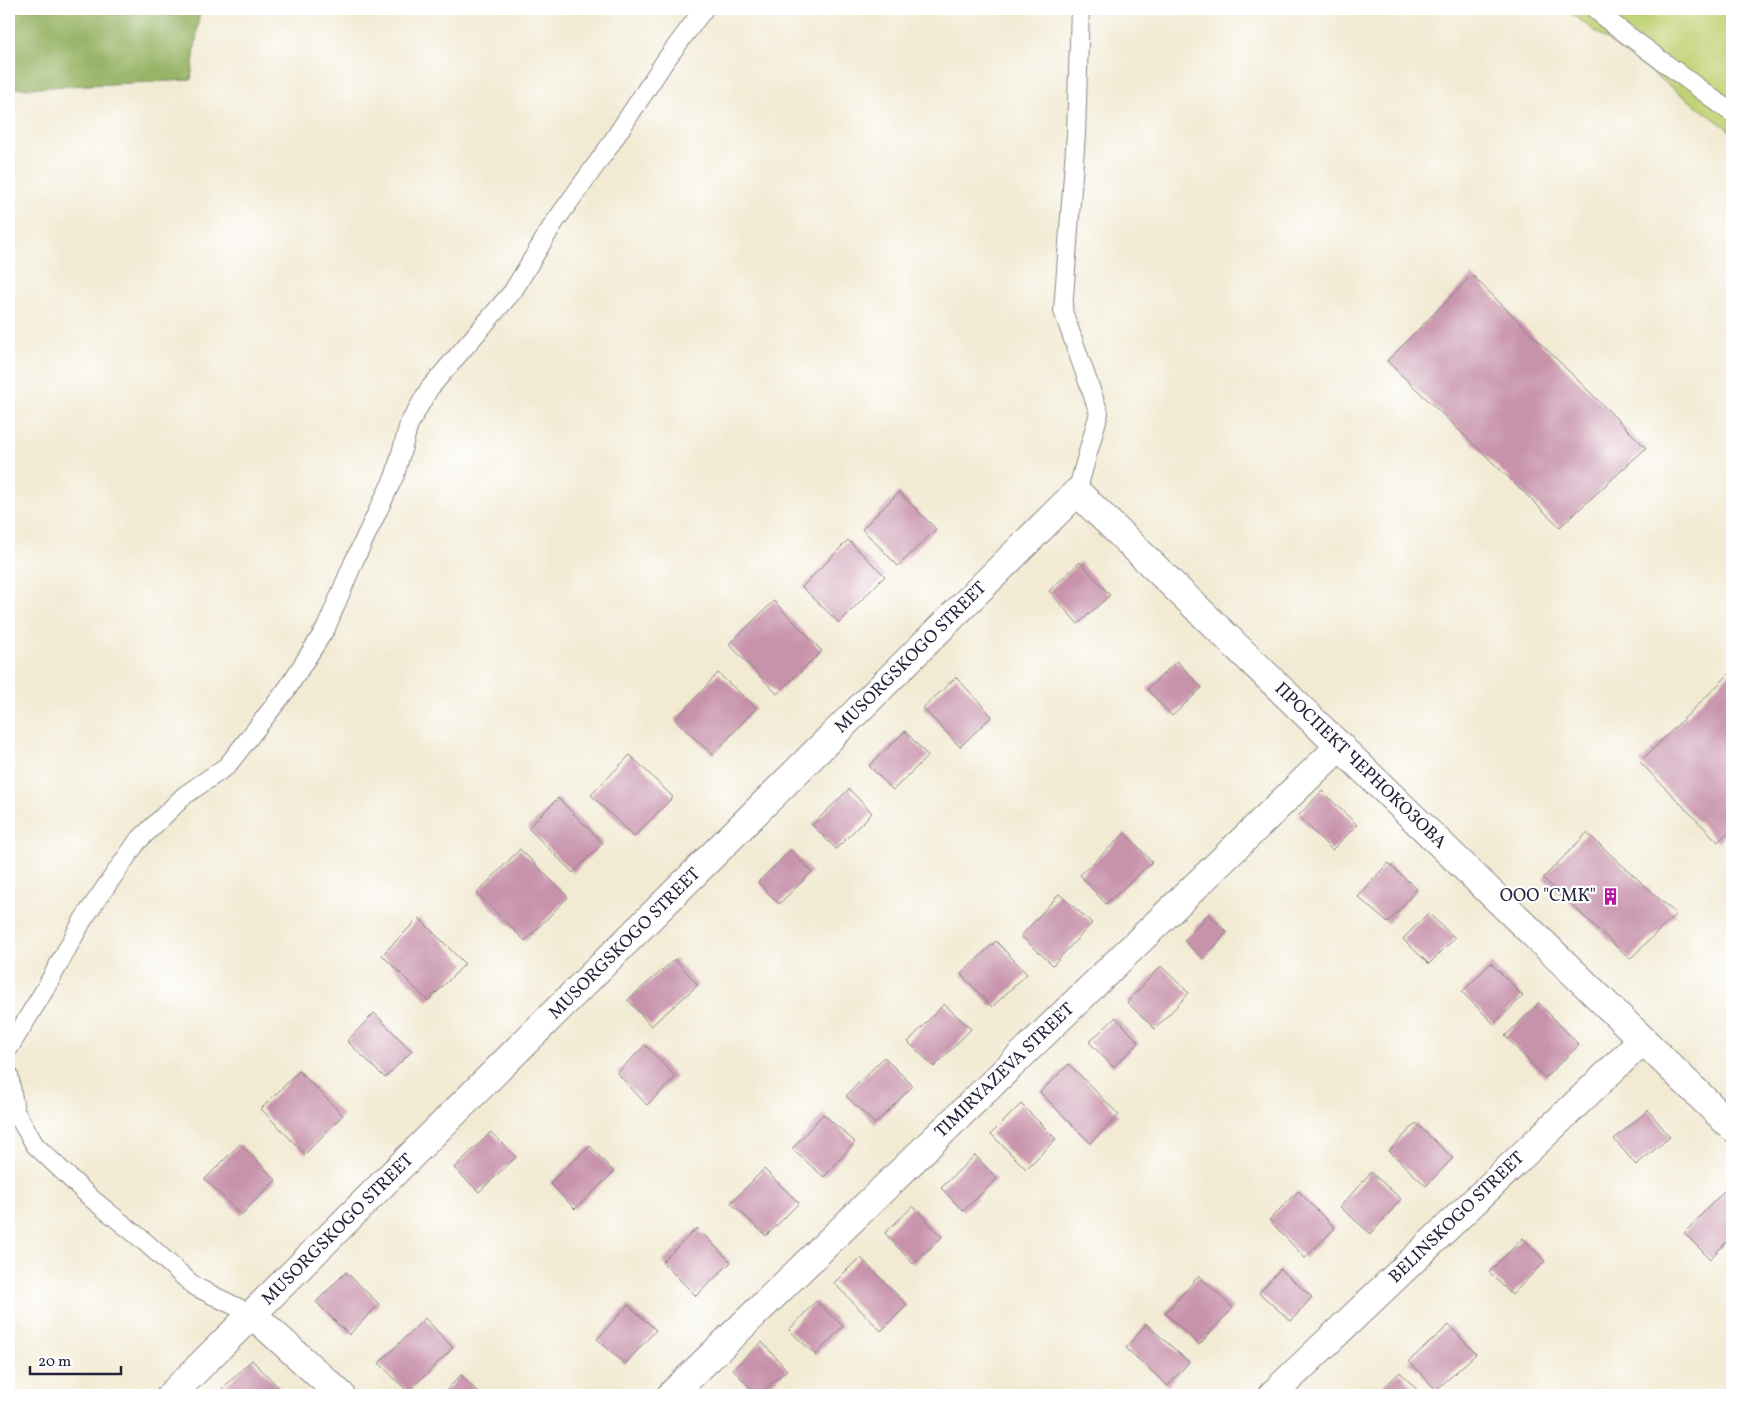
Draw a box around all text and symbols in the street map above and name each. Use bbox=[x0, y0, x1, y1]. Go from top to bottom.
street label: MUSORGSKOGO STREET bbox=[829, 576, 993, 740]
street label: ПРОСПЕКТ ЧЕРНОКОЗОВА bbox=[1268, 677, 1452, 855]
street label: MUSORGSKOGO STREET bbox=[543, 862, 707, 1026]
place label: ООО "СМК" bbox=[1500, 884, 1596, 909]
building icon: ООО "СМК" bbox=[1600, 886, 1620, 906]
street label: TIMIRYAZEVA STREET bbox=[930, 997, 1081, 1144]
street label: BELINSKOGO STREET bbox=[1384, 1146, 1531, 1289]
street label: MUSORGSKOGO STREET bbox=[256, 1148, 420, 1312]
scale bar bbox=[30, 1344, 121, 1376]
text: 20 m bbox=[38, 1352, 71, 1373]

